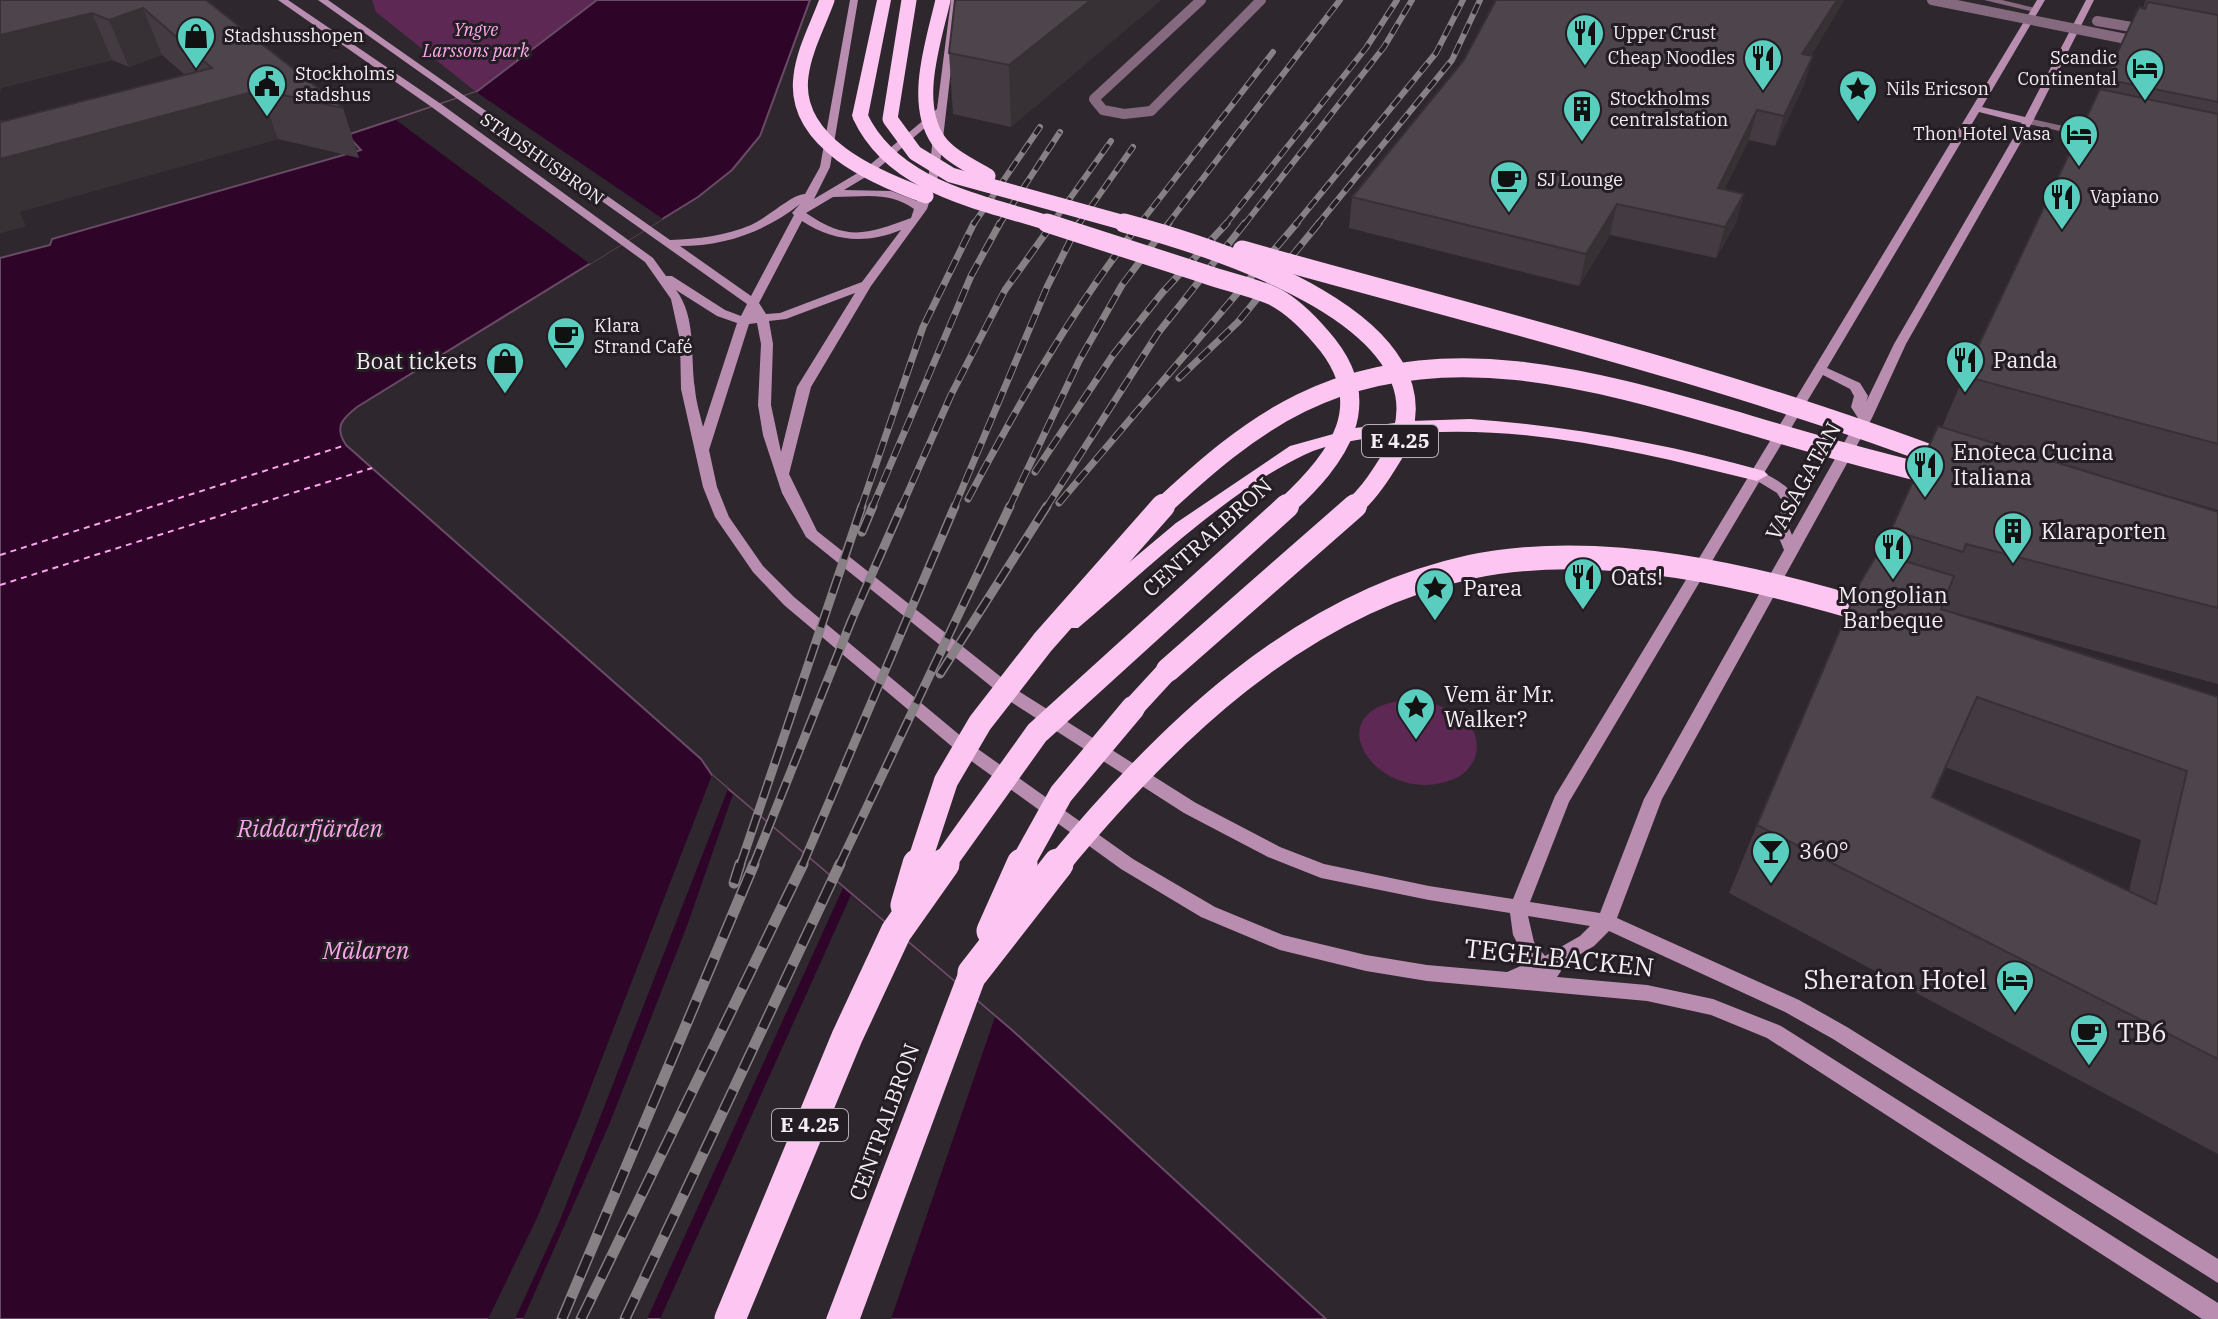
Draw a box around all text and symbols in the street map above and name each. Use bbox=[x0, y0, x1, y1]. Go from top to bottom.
restaurant icon: Upper Crust bbox=[1564, 12, 1606, 67]
shop icon: Stadshusshopen bbox=[175, 15, 217, 70]
park label: Yngve Larssons park bbox=[422, 18, 530, 62]
place label: Upper Crust bbox=[1613, 21, 1716, 44]
place label: Stadshusshopen bbox=[224, 24, 364, 47]
restaurant icon: Cheap Noodles bbox=[1742, 37, 1784, 92]
place label: Cheap Noodles bbox=[1608, 46, 1735, 69]
place label: Scandic Continental bbox=[2018, 46, 2117, 90]
hotel icon: Scandic Continental bbox=[2124, 47, 2166, 102]
place label: Stockholms stadshus bbox=[295, 62, 395, 106]
public building icon: Stockholms stadshus bbox=[246, 63, 288, 118]
place icon: Nils Ericson bbox=[1837, 68, 1879, 123]
place label: Nils Ericson bbox=[1886, 77, 1989, 100]
place label: Stockholms centralstation bbox=[1610, 87, 1728, 131]
building icon: Stockholms centralstation bbox=[1561, 88, 1603, 143]
street label: STADSHUSBRON bbox=[476, 107, 609, 210]
hotel icon: Thon Hotel Vasa bbox=[2058, 113, 2100, 168]
place label: Thon Hotel Vasa bbox=[1913, 122, 2051, 145]
cafe icon: SJ Lounge bbox=[1488, 159, 1530, 214]
place label: SJ Lounge bbox=[1537, 168, 1623, 191]
restaurant icon: Vapiano bbox=[2041, 176, 2083, 231]
place label: Vapiano bbox=[2090, 185, 2159, 208]
place label: Klara Strand Café bbox=[594, 314, 692, 358]
cafe icon: Klara Strand Café bbox=[545, 315, 587, 370]
restaurant icon: Panda bbox=[1944, 339, 1986, 394]
shop icon: Boat tickets bbox=[484, 340, 526, 395]
place label: Panda bbox=[1993, 345, 2058, 374]
place label: Boat tickets bbox=[356, 346, 477, 375]
street label: VASAGATAN bbox=[1758, 417, 1847, 545]
road number: E 4.25 bbox=[1362, 425, 1438, 457]
place label: Enoteca Cucina Italiana bbox=[1953, 437, 2114, 491]
restaurant icon: Enoteca Cucina Italiana bbox=[1904, 444, 1946, 499]
street label: CENTRALBRON bbox=[1136, 471, 1278, 603]
building icon: Klaraporten bbox=[1992, 510, 2034, 565]
place label: Klaraporten bbox=[2041, 516, 2167, 545]
restaurant icon: Mongolian Barbeque bbox=[1872, 526, 1914, 581]
restaurant icon: Oats! bbox=[1562, 556, 1604, 611]
place label: Oats! bbox=[1611, 562, 1663, 591]
place icon: Parea bbox=[1414, 567, 1456, 622]
place label: Parea bbox=[1463, 573, 1522, 602]
place label: Mongolian Barbeque bbox=[1838, 580, 1948, 634]
place label: Vem är Mr. Walker? bbox=[1444, 679, 1555, 733]
place icon: Vem är Mr. Walker? bbox=[1395, 686, 1437, 741]
water label: Riddarfjärden bbox=[236, 812, 383, 844]
bar icon: 360° bbox=[1750, 830, 1792, 885]
place label: 360° bbox=[1799, 836, 1849, 865]
street label: TEGELBACKEN bbox=[1462, 930, 1656, 984]
water label: Mälaren bbox=[322, 934, 410, 966]
hotel icon: Sheraton Hotel bbox=[1994, 959, 2036, 1014]
place label: Sheraton Hotel bbox=[1804, 962, 1987, 996]
cafe icon: TB6 bbox=[2068, 1012, 2110, 1067]
place label: TB6 bbox=[2117, 1015, 2167, 1049]
street label: CENTRALBRON bbox=[842, 1039, 925, 1204]
road number: E 4.25 bbox=[772, 1109, 848, 1141]

